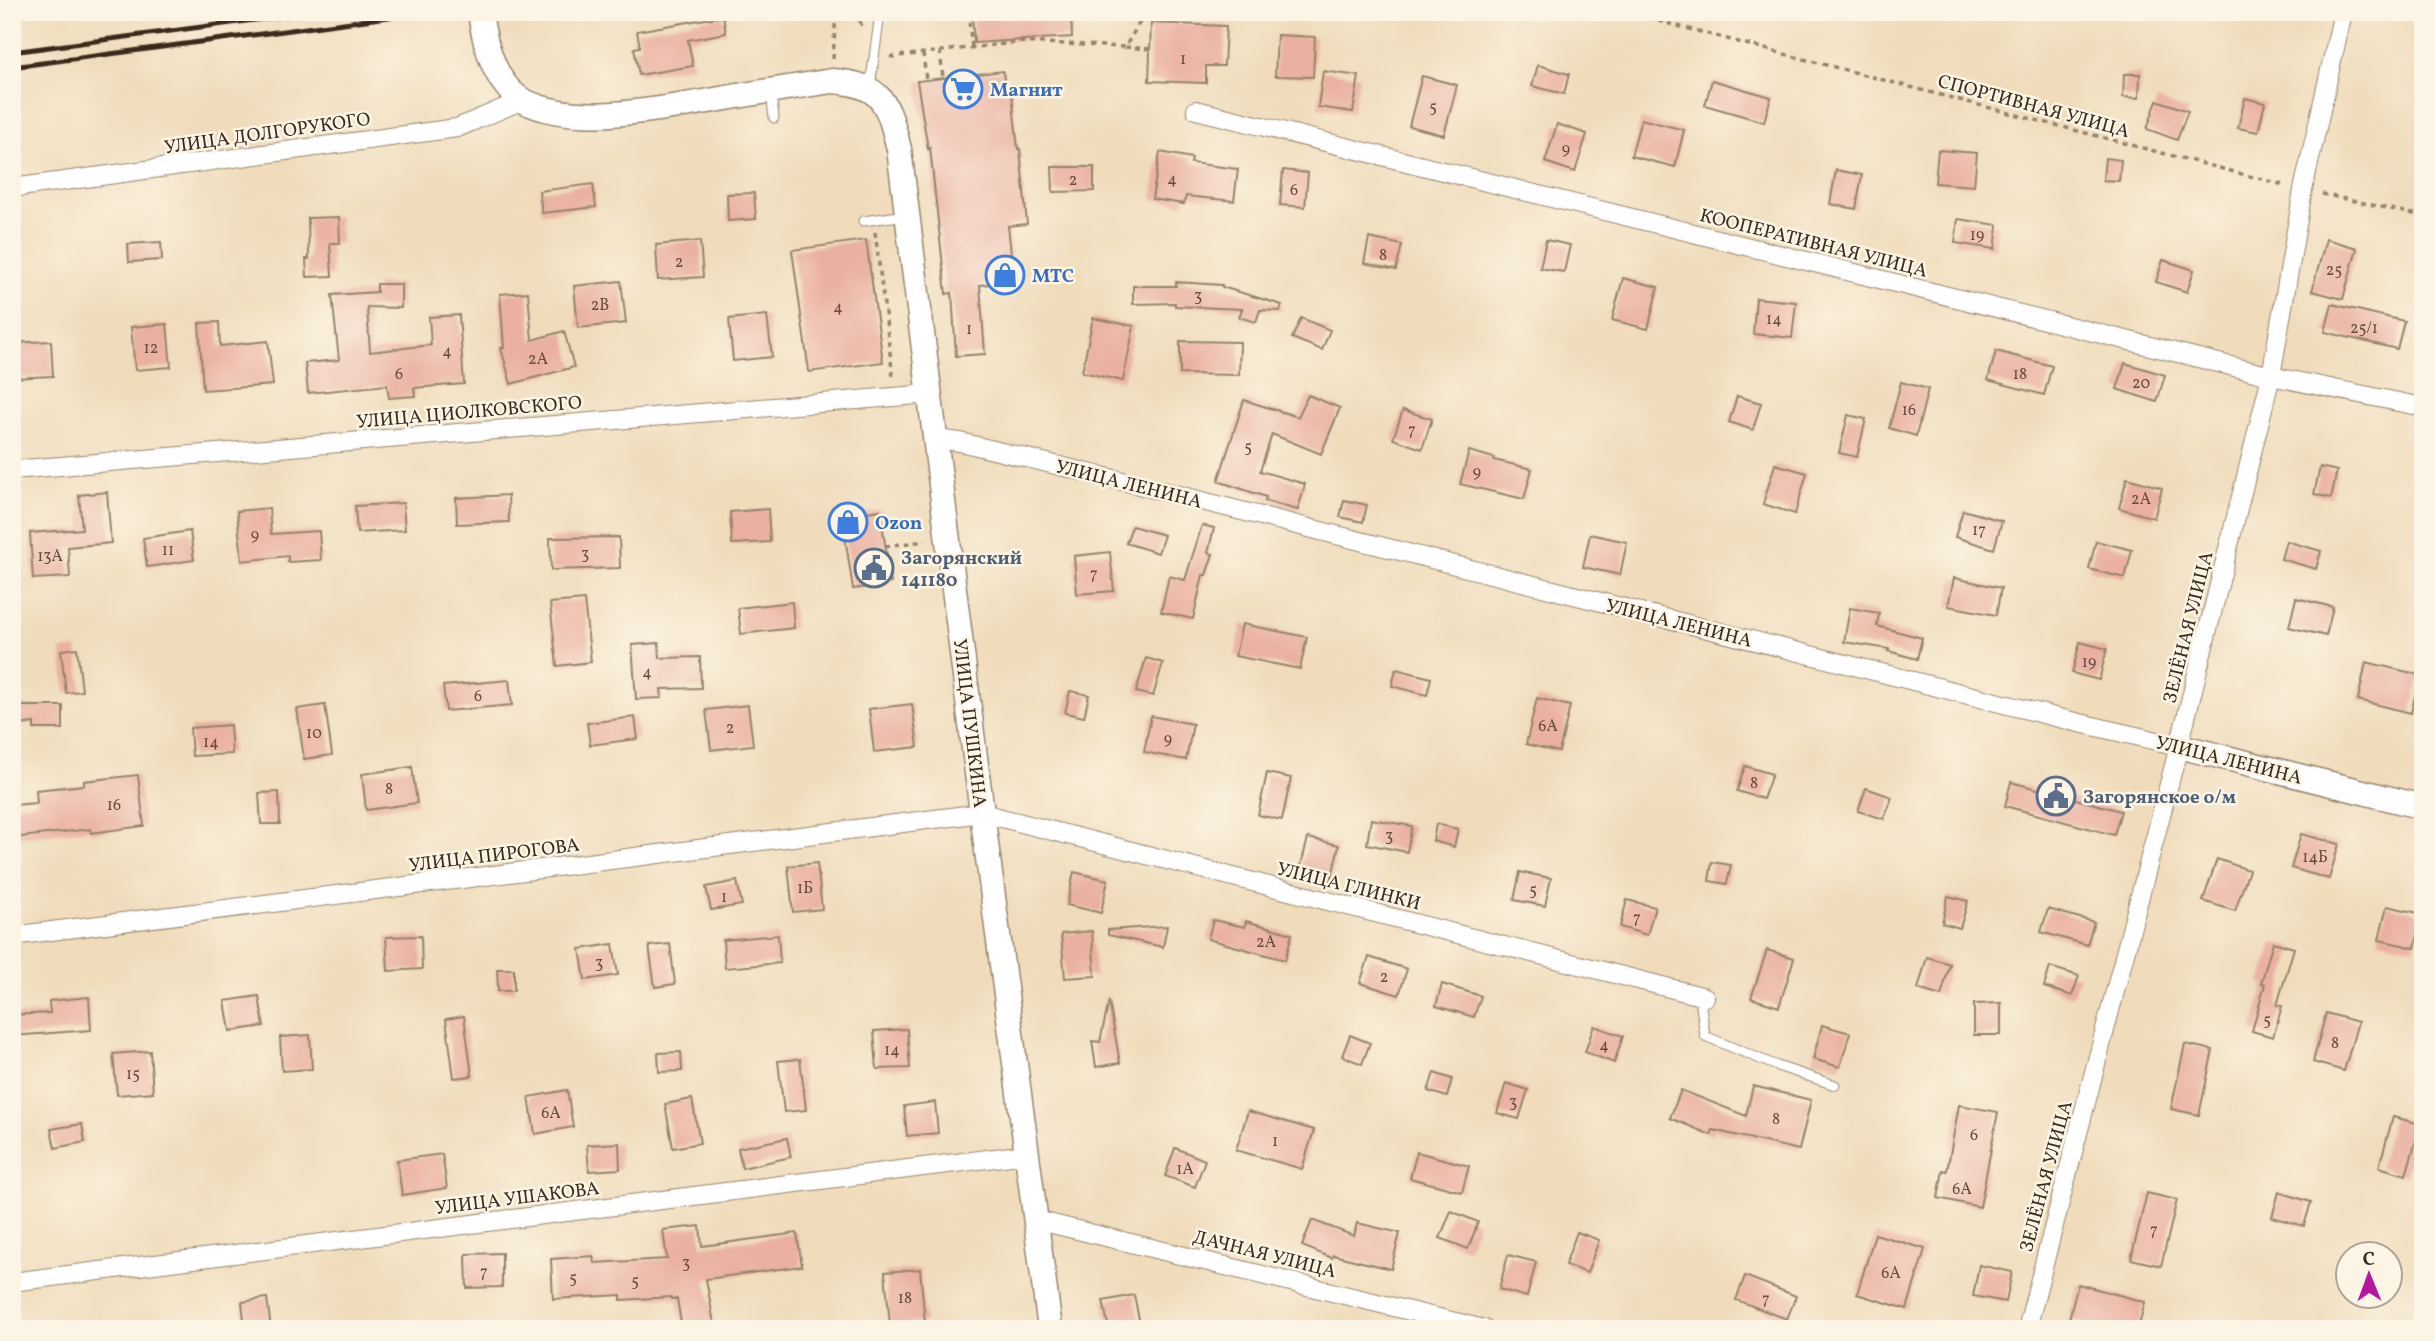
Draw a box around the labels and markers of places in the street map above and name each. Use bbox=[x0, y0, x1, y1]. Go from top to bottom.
supermarket icon: Магнит bbox=[942, 68, 984, 110]
place label: Магнит bbox=[990, 78, 1063, 104]
shop icon: МТС bbox=[984, 254, 1026, 296]
place label: МТС bbox=[1032, 264, 1074, 290]
shop icon: Ozon bbox=[827, 501, 869, 543]
place label: Ozon bbox=[875, 511, 922, 537]
place label: Загорянский 141180 bbox=[901, 546, 1022, 594]
public building icon: Загорянский 141180 bbox=[853, 547, 895, 589]
public building icon: Загорянское о/м bbox=[2035, 775, 2077, 817]
place label: Загорянское о/м bbox=[2083, 785, 2236, 811]

